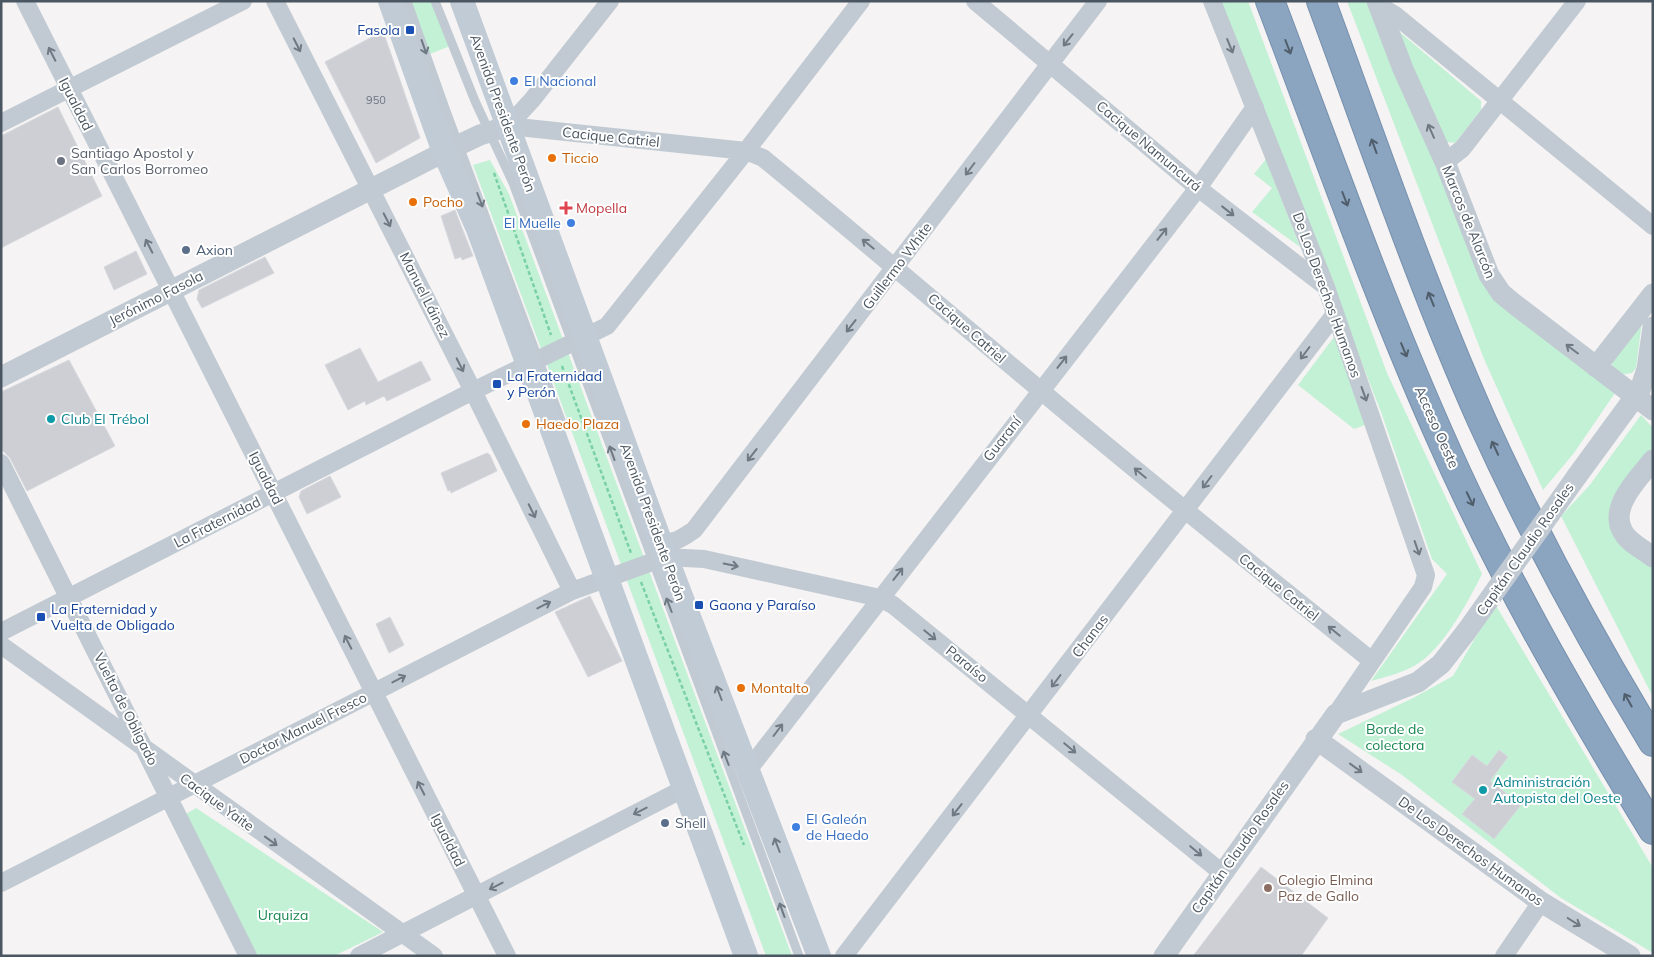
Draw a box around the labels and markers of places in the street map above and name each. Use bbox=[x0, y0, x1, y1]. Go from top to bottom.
place label: Fasola bbox=[357, 21, 400, 39]
marker: Fasola bbox=[404, 24, 416, 36]
place label: El Nacional bbox=[524, 72, 596, 90]
marker: El Nacional bbox=[508, 75, 520, 87]
place label: Santiago Apostol y San Carlos Borromeo bbox=[71, 144, 208, 178]
place label: Ticcio bbox=[562, 149, 599, 167]
marker: Ticcio bbox=[546, 152, 558, 164]
marker: Santiago Apostol y San Carlos Borromeo bbox=[55, 155, 67, 167]
place label: Pocho bbox=[423, 193, 463, 211]
marker: Pocho bbox=[407, 196, 419, 208]
place label: Mopella bbox=[576, 199, 627, 217]
marker: Mopella bbox=[560, 202, 572, 214]
place label: El Muelle bbox=[504, 214, 561, 232]
marker: El Muelle bbox=[565, 217, 577, 229]
place label: Axion bbox=[196, 241, 233, 259]
marker: Axion bbox=[180, 244, 192, 256]
place label: La Fraternidad y Perón bbox=[507, 367, 602, 401]
marker: La Fraternidad y Perón bbox=[491, 378, 503, 390]
place label: Club El Trébol bbox=[61, 410, 149, 428]
marker: Club El Trébol bbox=[45, 413, 57, 425]
place label: Haedo Plaza bbox=[536, 415, 619, 433]
marker: Haedo Plaza bbox=[520, 418, 532, 430]
place label: Gaona y Paraíso bbox=[709, 596, 816, 614]
marker: Gaona y Paraíso bbox=[693, 599, 705, 611]
place label: La Fraternidad y Vuelta de Obligado bbox=[51, 600, 175, 634]
marker: La Fraternidad y Vuelta de Obligado bbox=[35, 611, 47, 623]
place label: Montalto bbox=[751, 679, 809, 697]
marker: Montalto bbox=[735, 682, 747, 694]
place label: Administración Autopista del Oeste bbox=[1493, 773, 1621, 807]
marker: Administración Autopista del Oeste bbox=[1477, 784, 1489, 796]
place label: El Galeón de Haedo bbox=[806, 810, 869, 844]
place label: Shell bbox=[675, 814, 706, 832]
marker: Shell bbox=[659, 817, 671, 829]
marker: El Galeón de Haedo bbox=[790, 821, 802, 833]
place label: Colegio Elmina Paz de Gallo bbox=[1278, 871, 1373, 905]
marker: Colegio Elmina Paz de Gallo bbox=[1262, 882, 1274, 894]

